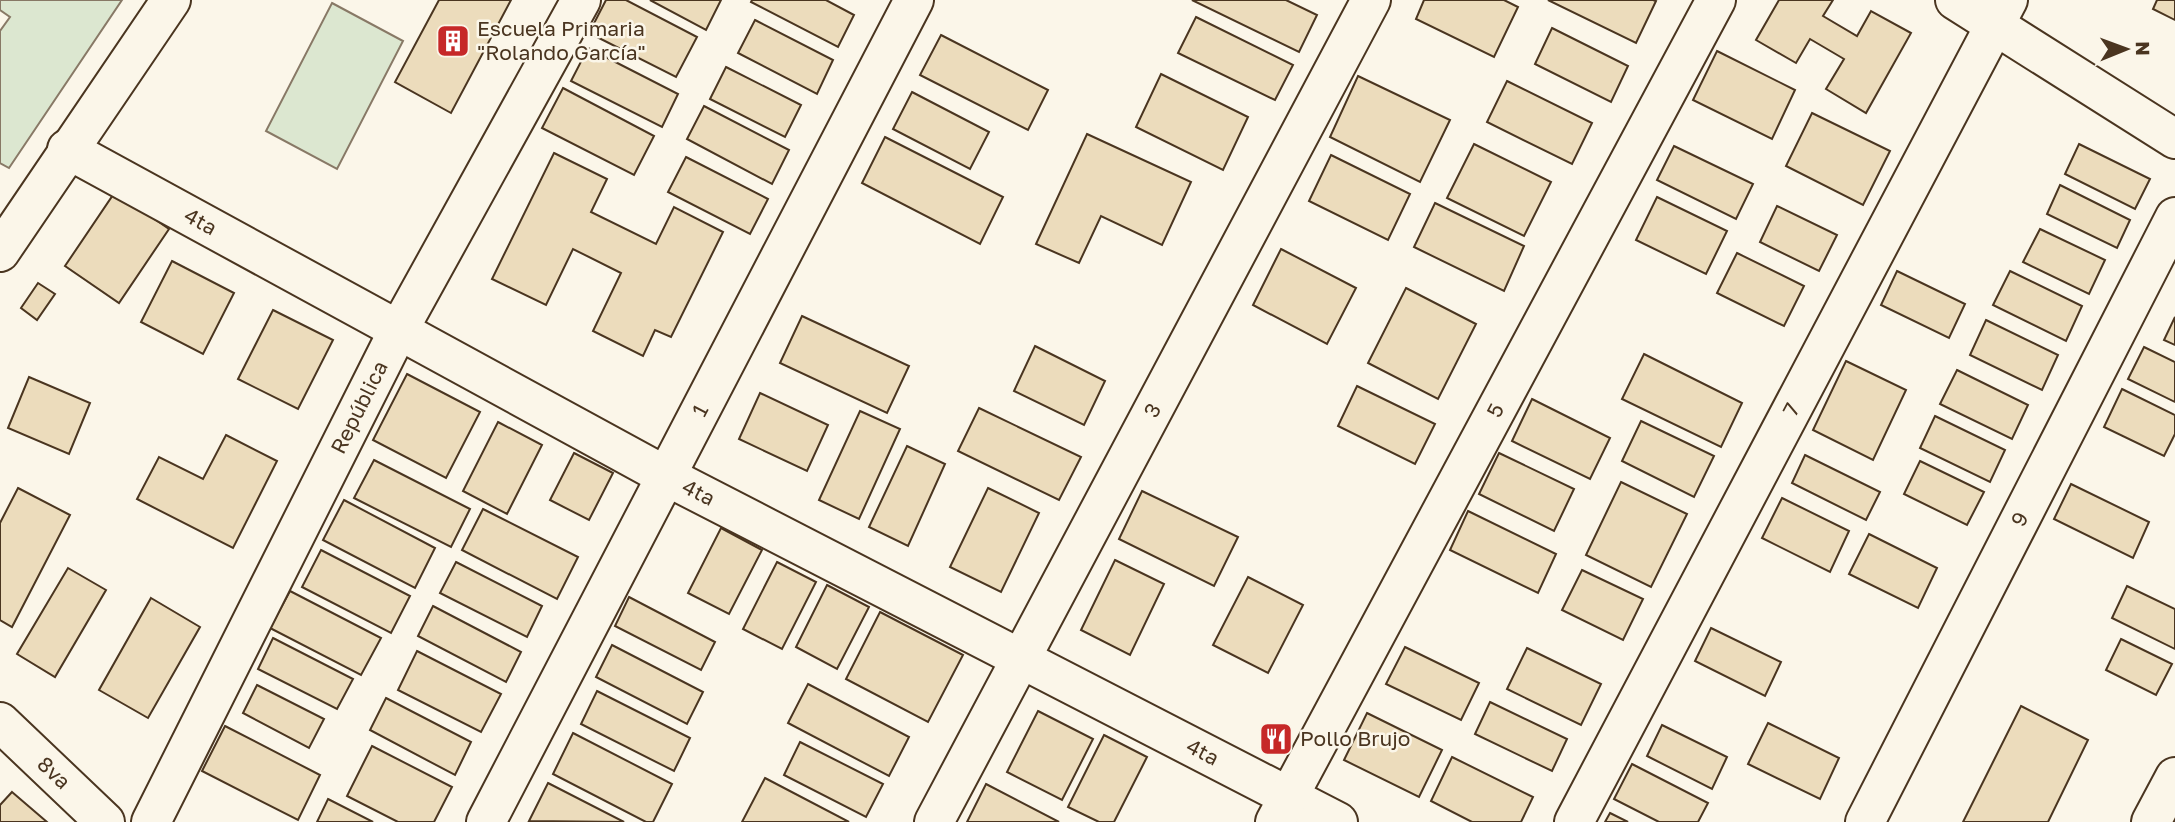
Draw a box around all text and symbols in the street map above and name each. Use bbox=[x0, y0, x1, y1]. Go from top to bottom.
north arrow bbox=[2091, 14, 2161, 84]
place label: Escuela Primaria "Rolando García" bbox=[477, 15, 646, 65]
building icon: Escuela Primaria "Rolando García" bbox=[434, 22, 472, 60]
text: N bbox=[2132, 41, 2155, 56]
street label: 4ta bbox=[180, 202, 222, 240]
street label: República bbox=[324, 356, 393, 458]
street label: 5 bbox=[1481, 398, 1509, 422]
street label: 7 bbox=[1777, 398, 1805, 420]
street label: 1 bbox=[686, 399, 713, 421]
street label: 3 bbox=[1138, 399, 1166, 422]
street label: 4ta bbox=[678, 473, 720, 511]
street label: 9 bbox=[2005, 507, 2034, 531]
restaurant icon: Pollo Brujo bbox=[1257, 720, 1295, 758]
place label: Pollo Brujo bbox=[1300, 725, 1410, 751]
street label: 4ta bbox=[1182, 732, 1224, 771]
street label: 8va bbox=[32, 751, 76, 794]

